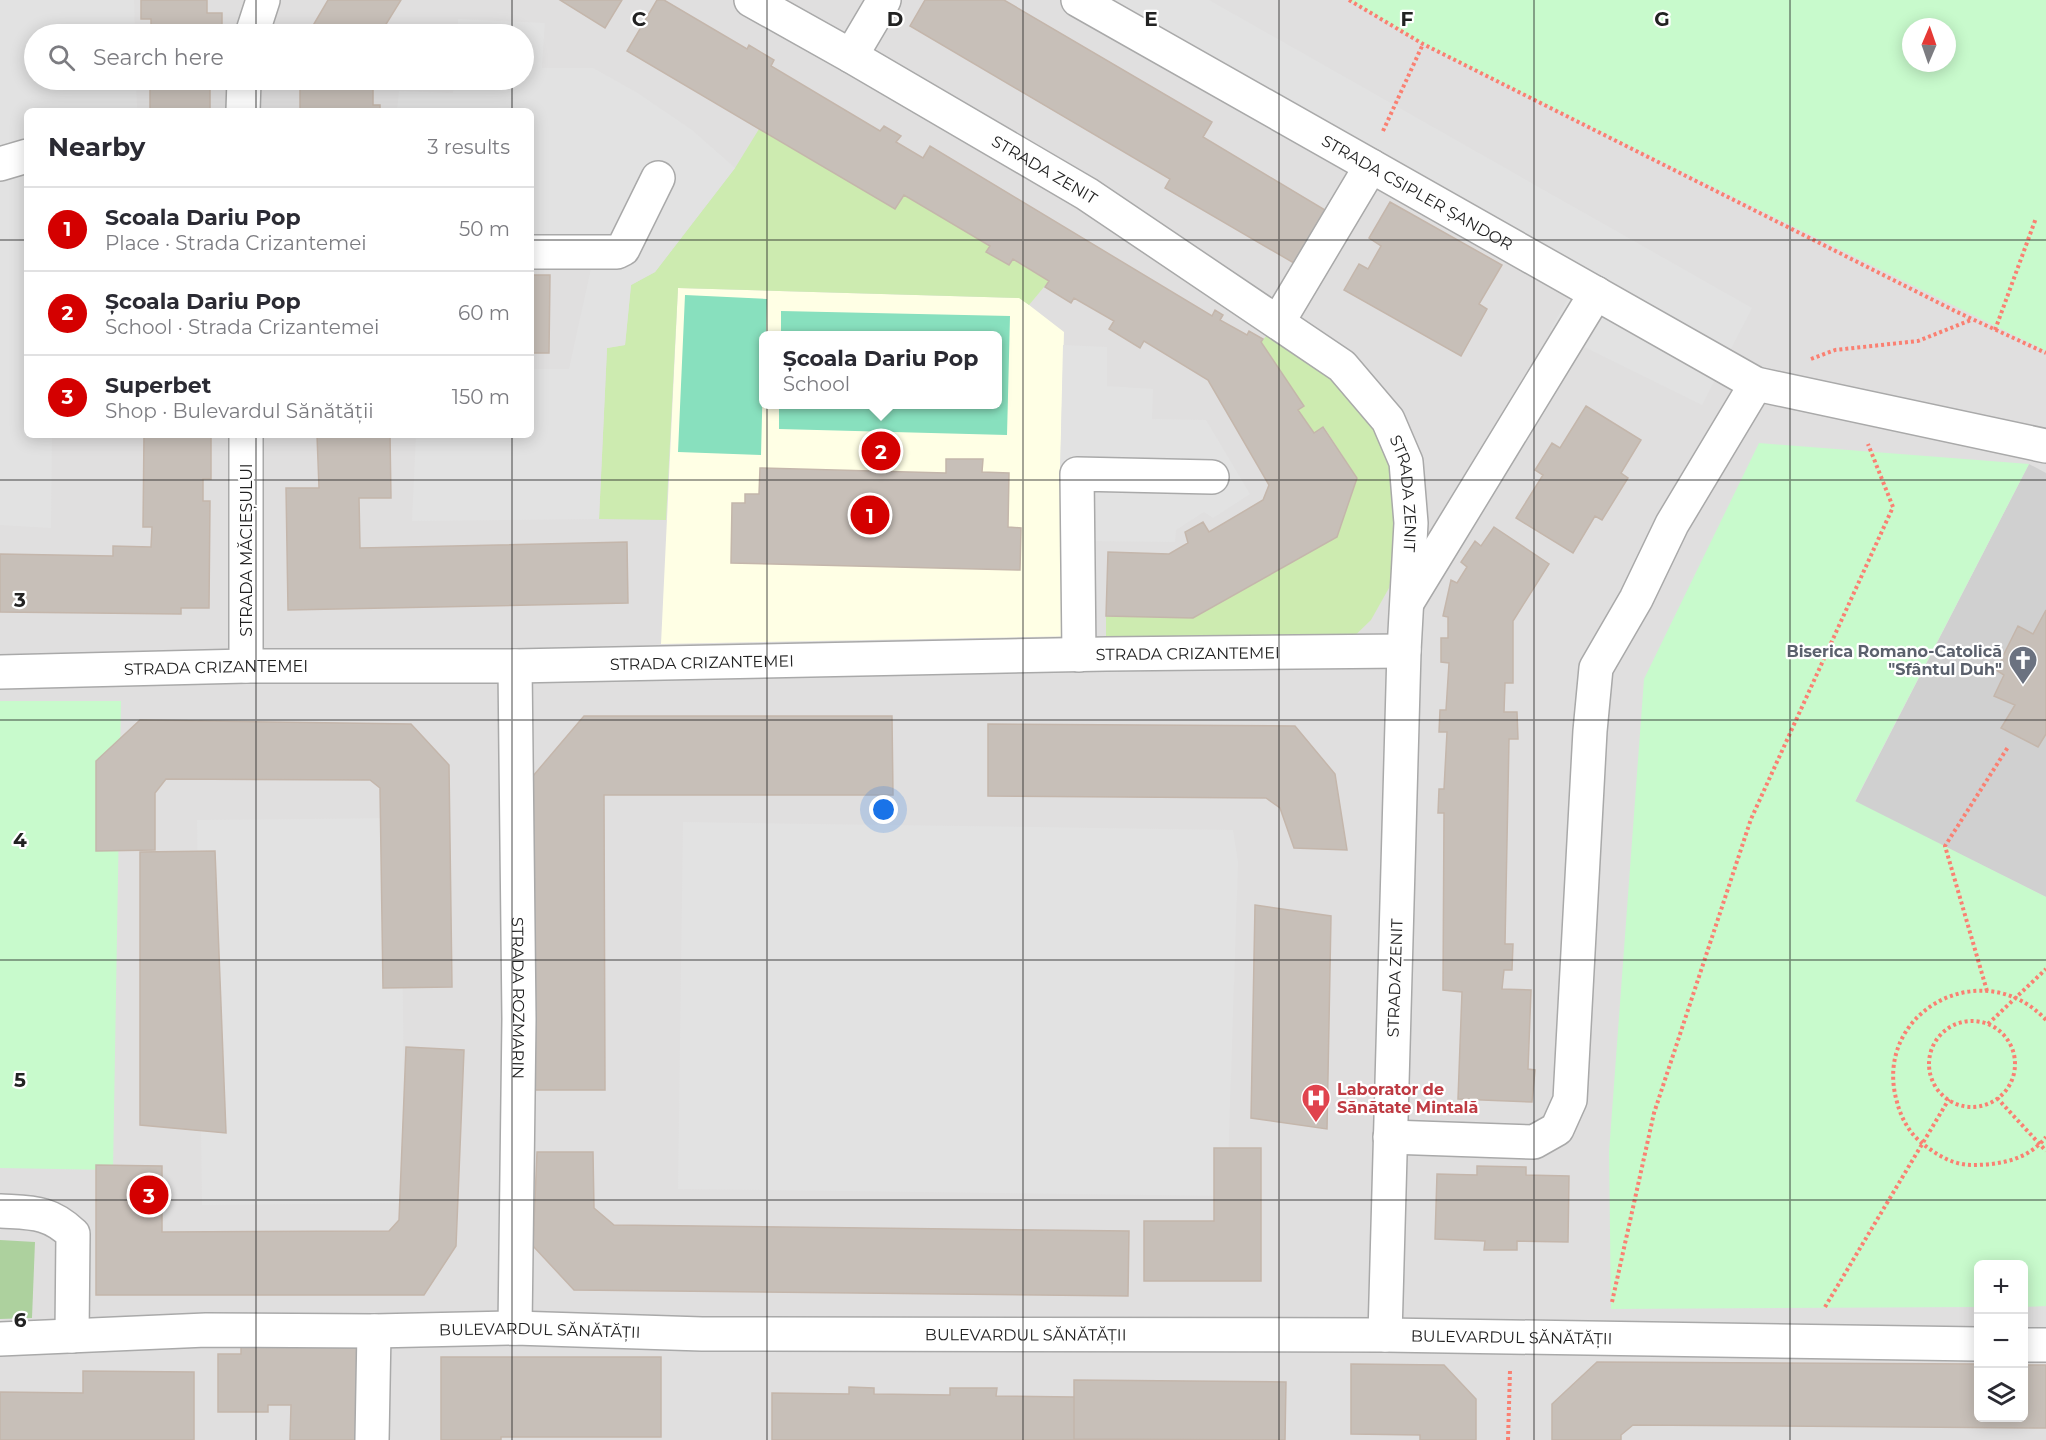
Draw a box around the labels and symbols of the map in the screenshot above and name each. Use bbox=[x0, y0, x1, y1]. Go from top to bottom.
text: C bbox=[632, 7, 647, 31]
text: D bbox=[887, 7, 903, 31]
text: E bbox=[1144, 7, 1158, 31]
text: F bbox=[1401, 7, 1414, 31]
text: G bbox=[1654, 7, 1670, 31]
north arrow bbox=[1902, 18, 1956, 72]
street label: STRADA ZENIT bbox=[989, 131, 1102, 208]
street label: STRADA CSIPLER ȘANDOR bbox=[1318, 131, 1516, 254]
pin: 2 bbox=[862, 428, 900, 474]
street label: STRADA ZENIT bbox=[1386, 432, 1421, 553]
street label: STRADA MĂCIEȘULUI bbox=[237, 463, 257, 637]
pin: 1 bbox=[850, 492, 890, 538]
text: 3 bbox=[13, 588, 26, 612]
place label: Biserica Romano-Catolică "Sfântul Duh" bbox=[1786, 642, 2002, 679]
street label: STRADA CRIZANTEMEI bbox=[1096, 643, 1280, 664]
church icon: Biserica Romano-Catolică "Sfântul Duh" bbox=[2007, 644, 2039, 686]
street label: STRADA CRIZANTEMEI bbox=[610, 651, 794, 674]
street label: STRADA CRIZANTEMEI bbox=[124, 657, 308, 678]
your location bbox=[869, 795, 898, 824]
text: 4 bbox=[13, 828, 27, 852]
street label: STRADA ROZMARIN bbox=[508, 917, 529, 1079]
street label: STRADA ZENIT bbox=[1383, 918, 1407, 1038]
text: 5 bbox=[14, 1068, 26, 1092]
place label: Laborator de Sănătate Mintală bbox=[1337, 1080, 1478, 1117]
hospital icon: Laborator de Sănătate Mintală bbox=[1300, 1082, 1332, 1124]
pin: 3 bbox=[130, 1172, 168, 1218]
text: 6 bbox=[14, 1308, 27, 1332]
street label: BULEVARDUL SĂNĂTĂȚII bbox=[439, 1318, 641, 1342]
street label: BULEVARDUL SĂNĂTĂȚII bbox=[925, 1325, 1127, 1345]
street label: BULEVARDUL SĂNĂTĂȚII bbox=[1411, 1326, 1613, 1349]

